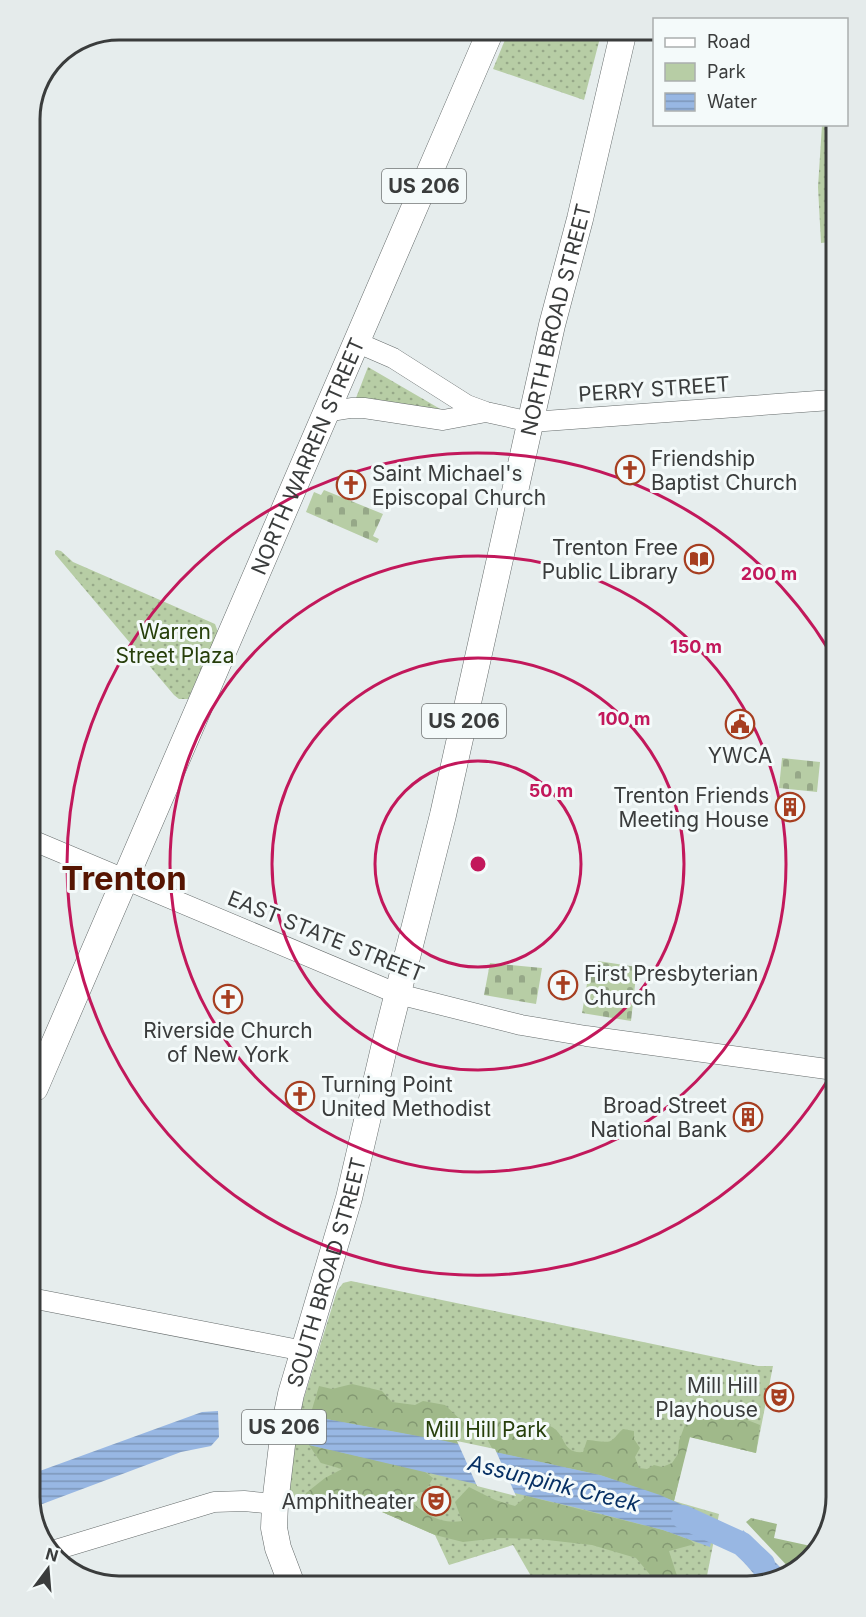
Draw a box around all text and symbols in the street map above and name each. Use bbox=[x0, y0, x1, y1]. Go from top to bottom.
legend bbox=[653, 18, 848, 126]
text: Road bbox=[707, 31, 750, 52]
text: Park bbox=[707, 61, 746, 82]
text: Water bbox=[707, 91, 757, 112]
road number: US 206 bbox=[382, 169, 466, 203]
street label: NORTH BROAD STREET bbox=[515, 201, 596, 438]
street label: NORTH WARREN STREET bbox=[245, 334, 369, 578]
street label: PERRY STREET bbox=[577, 371, 731, 407]
place label: Friendship Baptist Church bbox=[651, 446, 797, 495]
church icon: Friendship Baptist Church bbox=[614, 454, 646, 486]
place label: Saint Michael's Episcopal Church bbox=[372, 461, 546, 510]
church icon: Saint Michael's Episcopal Church bbox=[335, 469, 367, 501]
place label: Trenton Free Public Library bbox=[542, 535, 678, 584]
library icon: Trenton Free Public Library bbox=[683, 543, 715, 575]
text: 200 m bbox=[741, 563, 797, 584]
park label: Warren Street Plaza bbox=[116, 619, 234, 668]
text: 150 m bbox=[670, 636, 722, 657]
road number: US 206 bbox=[422, 704, 506, 738]
text: 100 m bbox=[598, 708, 650, 729]
public building icon: YWCA bbox=[724, 708, 756, 740]
place label: YWCA bbox=[708, 743, 772, 768]
text: 50 m bbox=[529, 780, 573, 801]
place label: Trenton Friends Meeting House bbox=[613, 783, 769, 832]
building icon: Trenton Friends Meeting House bbox=[774, 791, 806, 823]
centre of rings bbox=[468, 854, 488, 874]
district label: Trenton bbox=[61, 858, 187, 898]
street label: EAST STATE STREET bbox=[224, 885, 428, 987]
place label: First Presbyterian Church bbox=[584, 961, 759, 1010]
church icon: First Presbyterian Church bbox=[547, 969, 579, 1001]
church icon: Riverside Church of New York bbox=[212, 983, 244, 1015]
place label: Riverside Church of New York bbox=[143, 1018, 313, 1067]
place label: Turning Point United Methodist bbox=[321, 1072, 491, 1121]
church icon: Turning Point United Methodist bbox=[284, 1080, 316, 1112]
place label: Broad Street National Bank bbox=[590, 1093, 727, 1142]
building icon: Broad Street National Bank bbox=[732, 1101, 764, 1133]
street label: SOUTH BROAD STREET bbox=[281, 1155, 371, 1390]
place label: Mill Hill Playhouse bbox=[655, 1373, 758, 1422]
theatre icon: Mill Hill Playhouse bbox=[763, 1381, 795, 1413]
road number: US 206 bbox=[242, 1410, 326, 1444]
park label: Mill Hill Park bbox=[425, 1417, 547, 1442]
water label: Assunpink Creek bbox=[465, 1449, 643, 1517]
theatre icon: Amphitheater bbox=[420, 1485, 452, 1517]
place label: Amphitheater bbox=[281, 1489, 415, 1514]
north arrow bbox=[18, 1539, 78, 1599]
text: N bbox=[44, 1543, 61, 1566]

